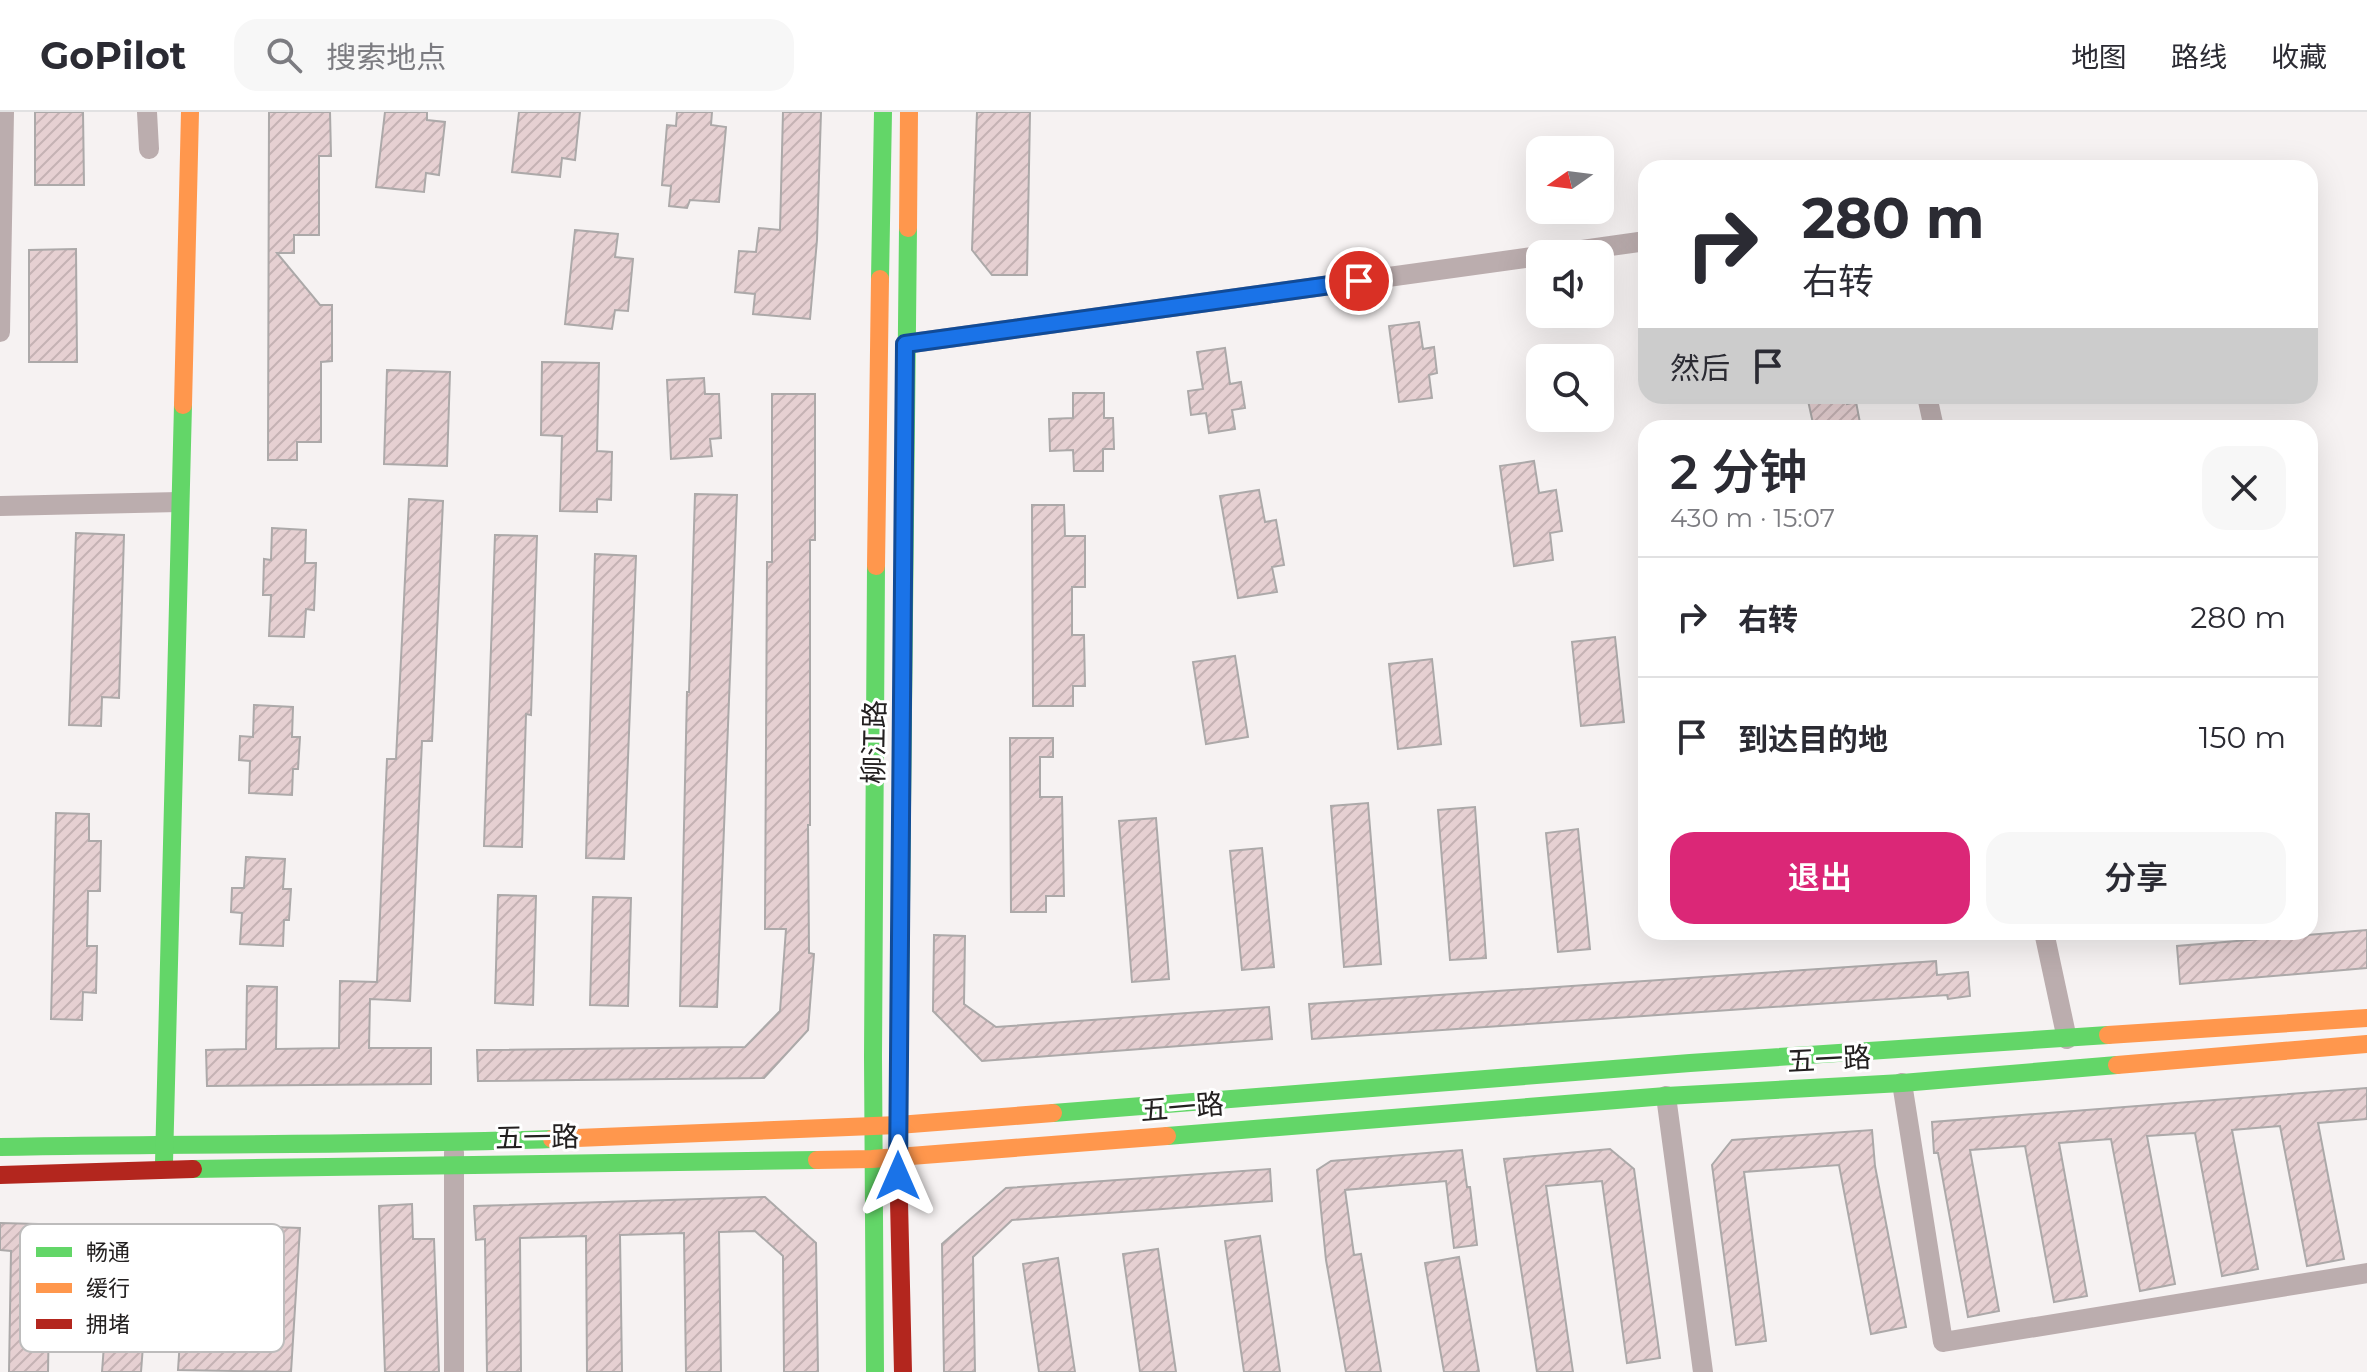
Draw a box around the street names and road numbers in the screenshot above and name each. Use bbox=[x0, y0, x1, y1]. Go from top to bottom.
street label: 柳江路 bbox=[856, 700, 892, 784]
street label: 五一路 bbox=[1786, 1040, 1872, 1078]
street label: 五一路 bbox=[1139, 1086, 1225, 1128]
street label: 五一路 bbox=[495, 1119, 579, 1155]

